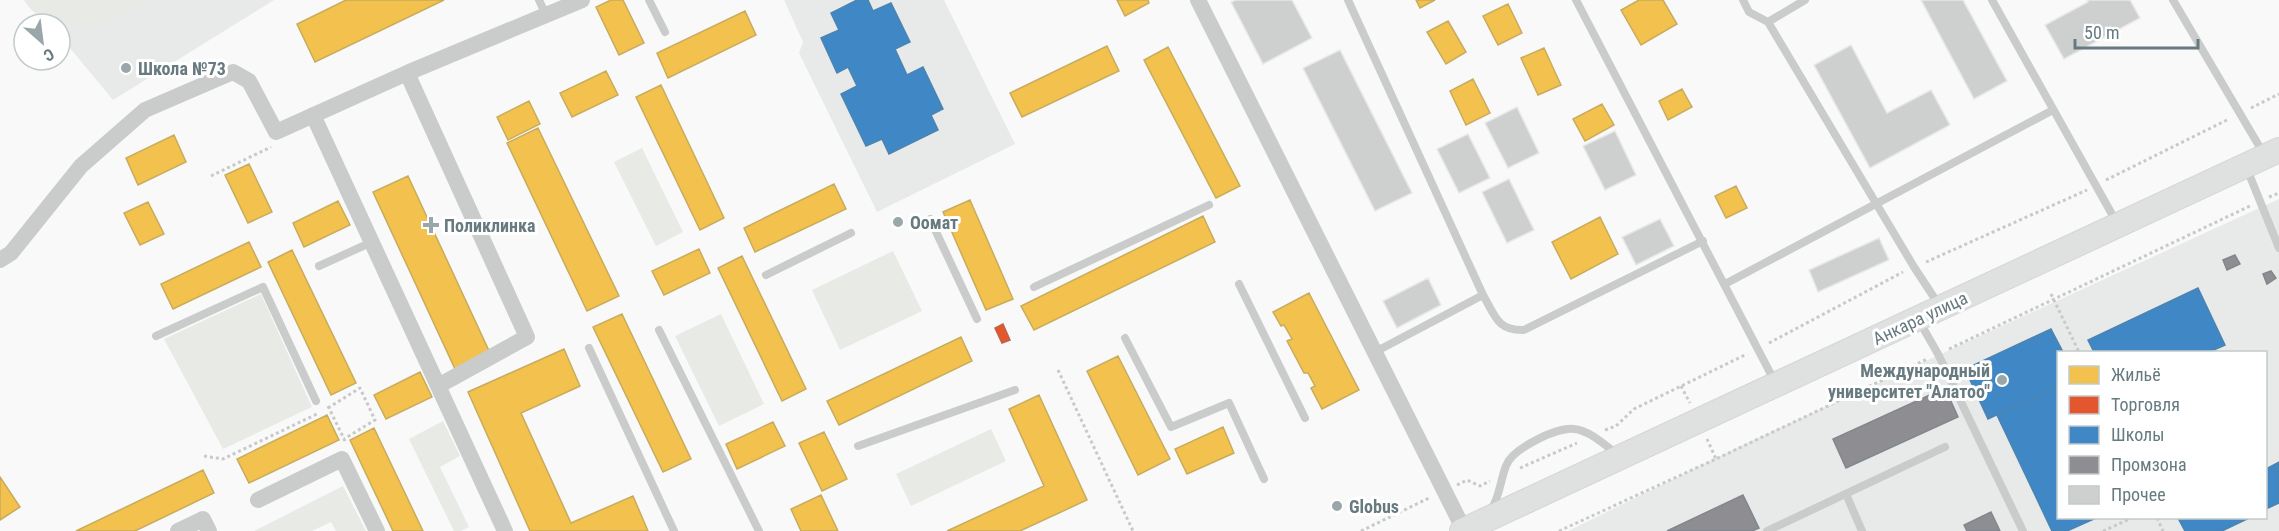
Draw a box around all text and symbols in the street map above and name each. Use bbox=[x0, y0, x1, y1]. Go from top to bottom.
north arrow bbox=[12, 12, 72, 72]
scale bar bbox=[2075, 12, 2198, 50]
text: 50 m bbox=[2084, 22, 2119, 43]
text: С bbox=[40, 44, 57, 65]
place label: Школа №73 bbox=[138, 58, 226, 79]
marker: Школа №73 bbox=[119, 61, 133, 75]
place label: Оомат bbox=[910, 212, 958, 233]
place label: Поликлинка bbox=[444, 215, 536, 236]
marker: Оомат bbox=[891, 215, 905, 229]
marker: Поликлинка bbox=[422, 216, 440, 234]
street label: Анкара улица bbox=[1869, 287, 1971, 349]
legend bbox=[2057, 351, 2267, 519]
place label: Международный университет "Алатоо" bbox=[1828, 360, 1990, 402]
text: Жильё bbox=[2111, 364, 2161, 385]
marker: Международный университет "Алатоо" bbox=[1995, 373, 2009, 387]
text: Торговля bbox=[2111, 394, 2180, 415]
text: Школы bbox=[2111, 424, 2164, 445]
text: Промзона bbox=[2111, 454, 2187, 475]
text: Прочее bbox=[2111, 484, 2166, 505]
place label: Globus bbox=[1349, 496, 1399, 517]
marker: Globus bbox=[1330, 499, 1344, 513]

